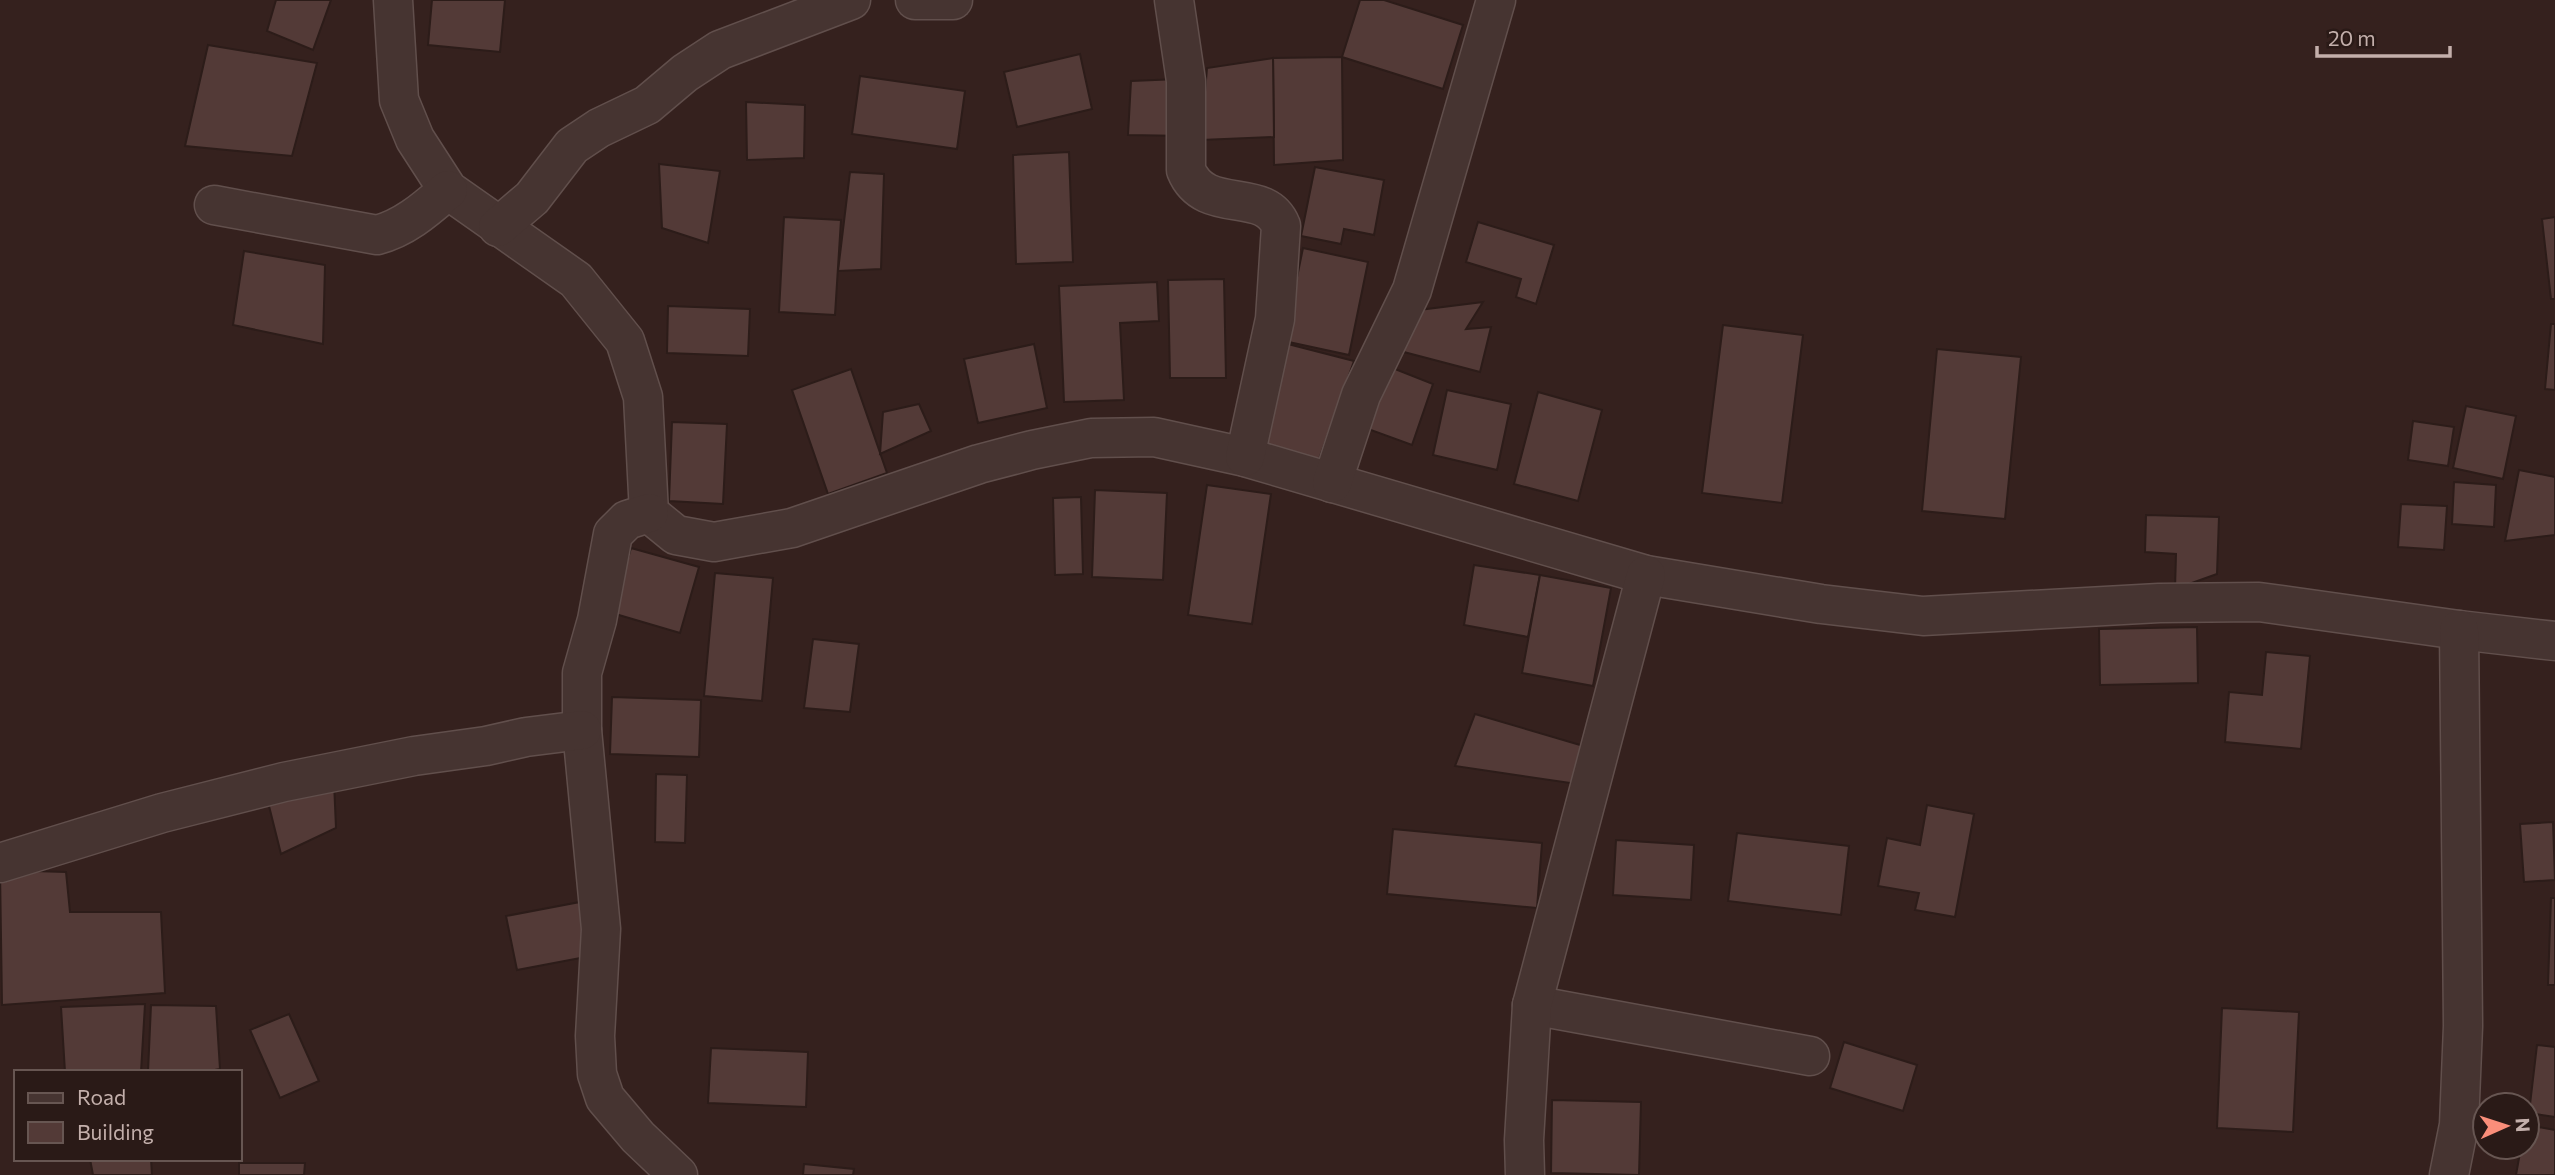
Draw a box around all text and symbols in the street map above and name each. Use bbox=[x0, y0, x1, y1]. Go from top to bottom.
scale bar bbox=[2317, 14, 2450, 58]
text: 20 m bbox=[2328, 25, 2376, 50]
legend bbox=[14, 1070, 242, 1161]
text: Road bbox=[77, 1084, 126, 1109]
north arrow bbox=[2471, 1091, 2541, 1161]
text: N bbox=[2512, 1117, 2535, 1133]
text: Building bbox=[77, 1119, 154, 1144]

